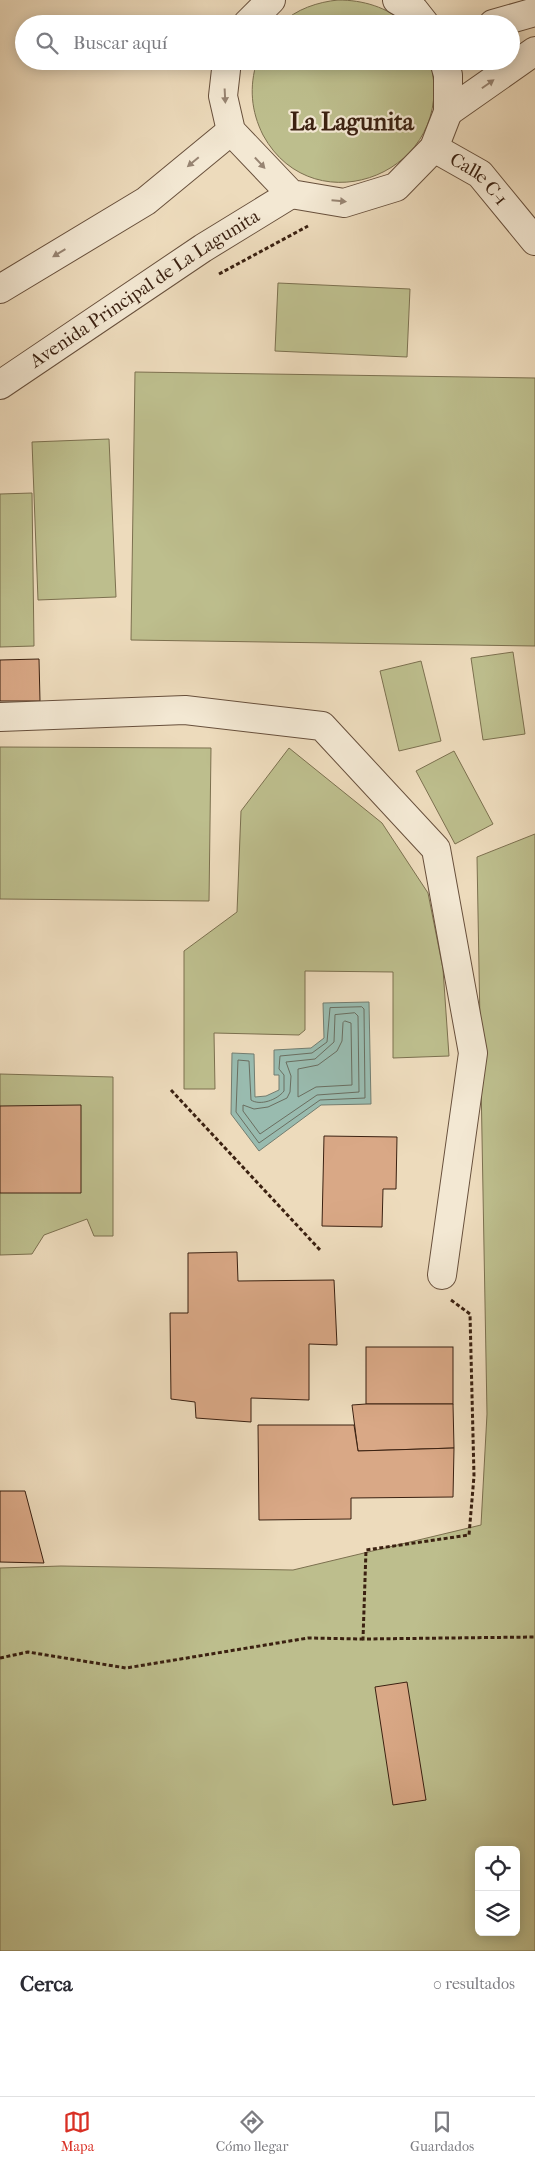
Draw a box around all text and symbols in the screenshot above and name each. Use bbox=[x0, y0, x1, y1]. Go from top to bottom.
search box bbox=[15, 15, 520, 70]
icon: search bbox=[33, 29, 61, 57]
text: Buscar aquí bbox=[73, 32, 167, 54]
one-way arrow bbox=[481, 79, 494, 89]
one-way arrow bbox=[221, 89, 229, 105]
district label: La Lagunita bbox=[290, 108, 415, 136]
street label: Calle C-1 bbox=[446, 148, 512, 210]
one-way arrow bbox=[187, 156, 199, 167]
one-way arrow bbox=[254, 156, 266, 168]
one-way arrow bbox=[331, 198, 347, 206]
street label: Avenida Principal de La Lagunita bbox=[25, 205, 264, 373]
one-way arrow bbox=[53, 249, 66, 258]
map controls bbox=[475, 1846, 520, 1936]
button: locate bbox=[475, 1846, 520, 1891]
button: layers bbox=[475, 1891, 520, 1936]
text: Cerca bbox=[20, 1972, 72, 1996]
text: 0 resultados bbox=[433, 1974, 515, 1993]
tab: Mapa bbox=[61, 2108, 94, 2155]
tab: Cómo llegar bbox=[216, 2108, 288, 2155]
tab: Guardados bbox=[410, 2108, 474, 2155]

